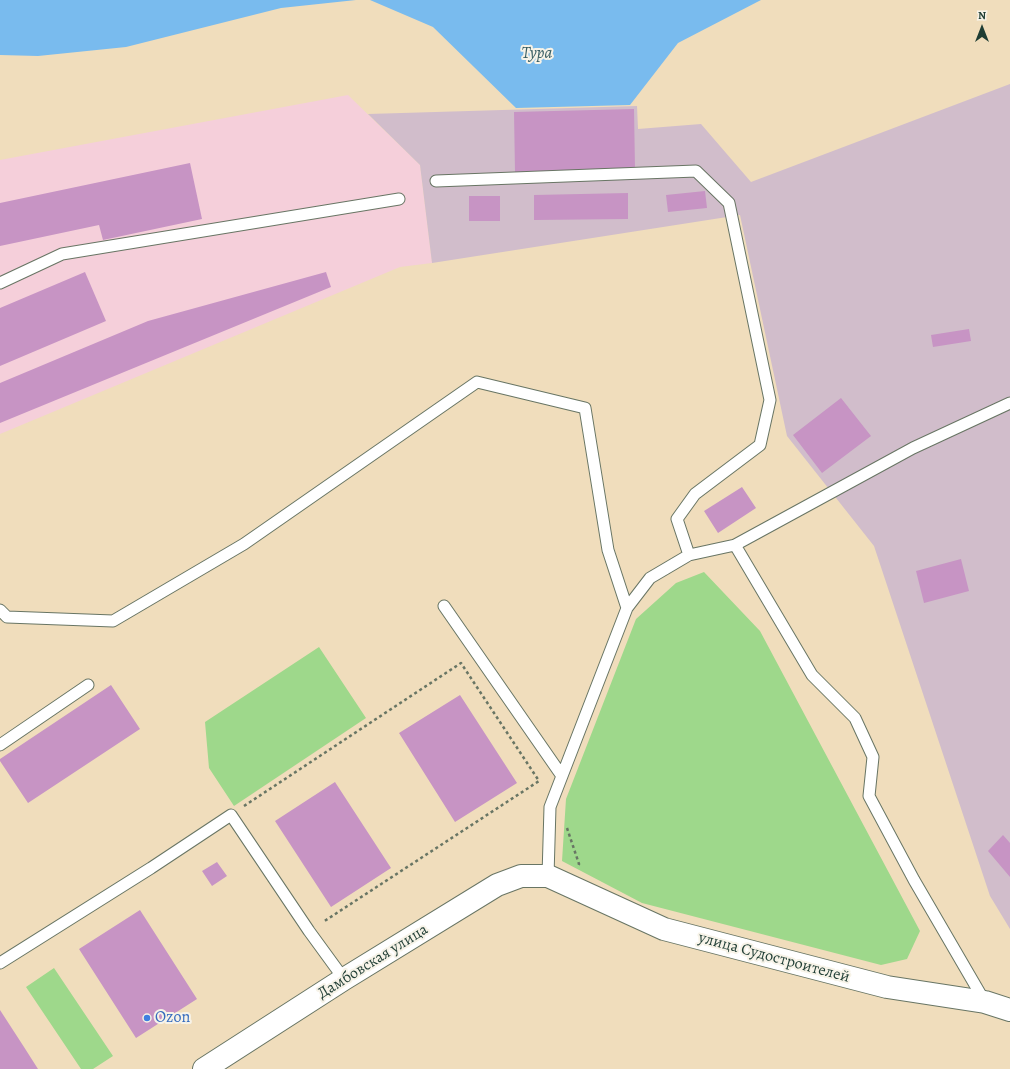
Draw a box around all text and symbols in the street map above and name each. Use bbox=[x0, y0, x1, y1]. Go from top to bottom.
north arrow bbox=[962, 8, 1002, 48]
text: N bbox=[978, 8, 986, 23]
water label: Тура bbox=[522, 44, 552, 64]
street label: Дамбовская улица bbox=[314, 920, 432, 1004]
street label: улица Судостроителей bbox=[696, 929, 852, 987]
place label: Ozon bbox=[155, 1008, 190, 1028]
marker: Ozon bbox=[142, 1013, 152, 1023]

